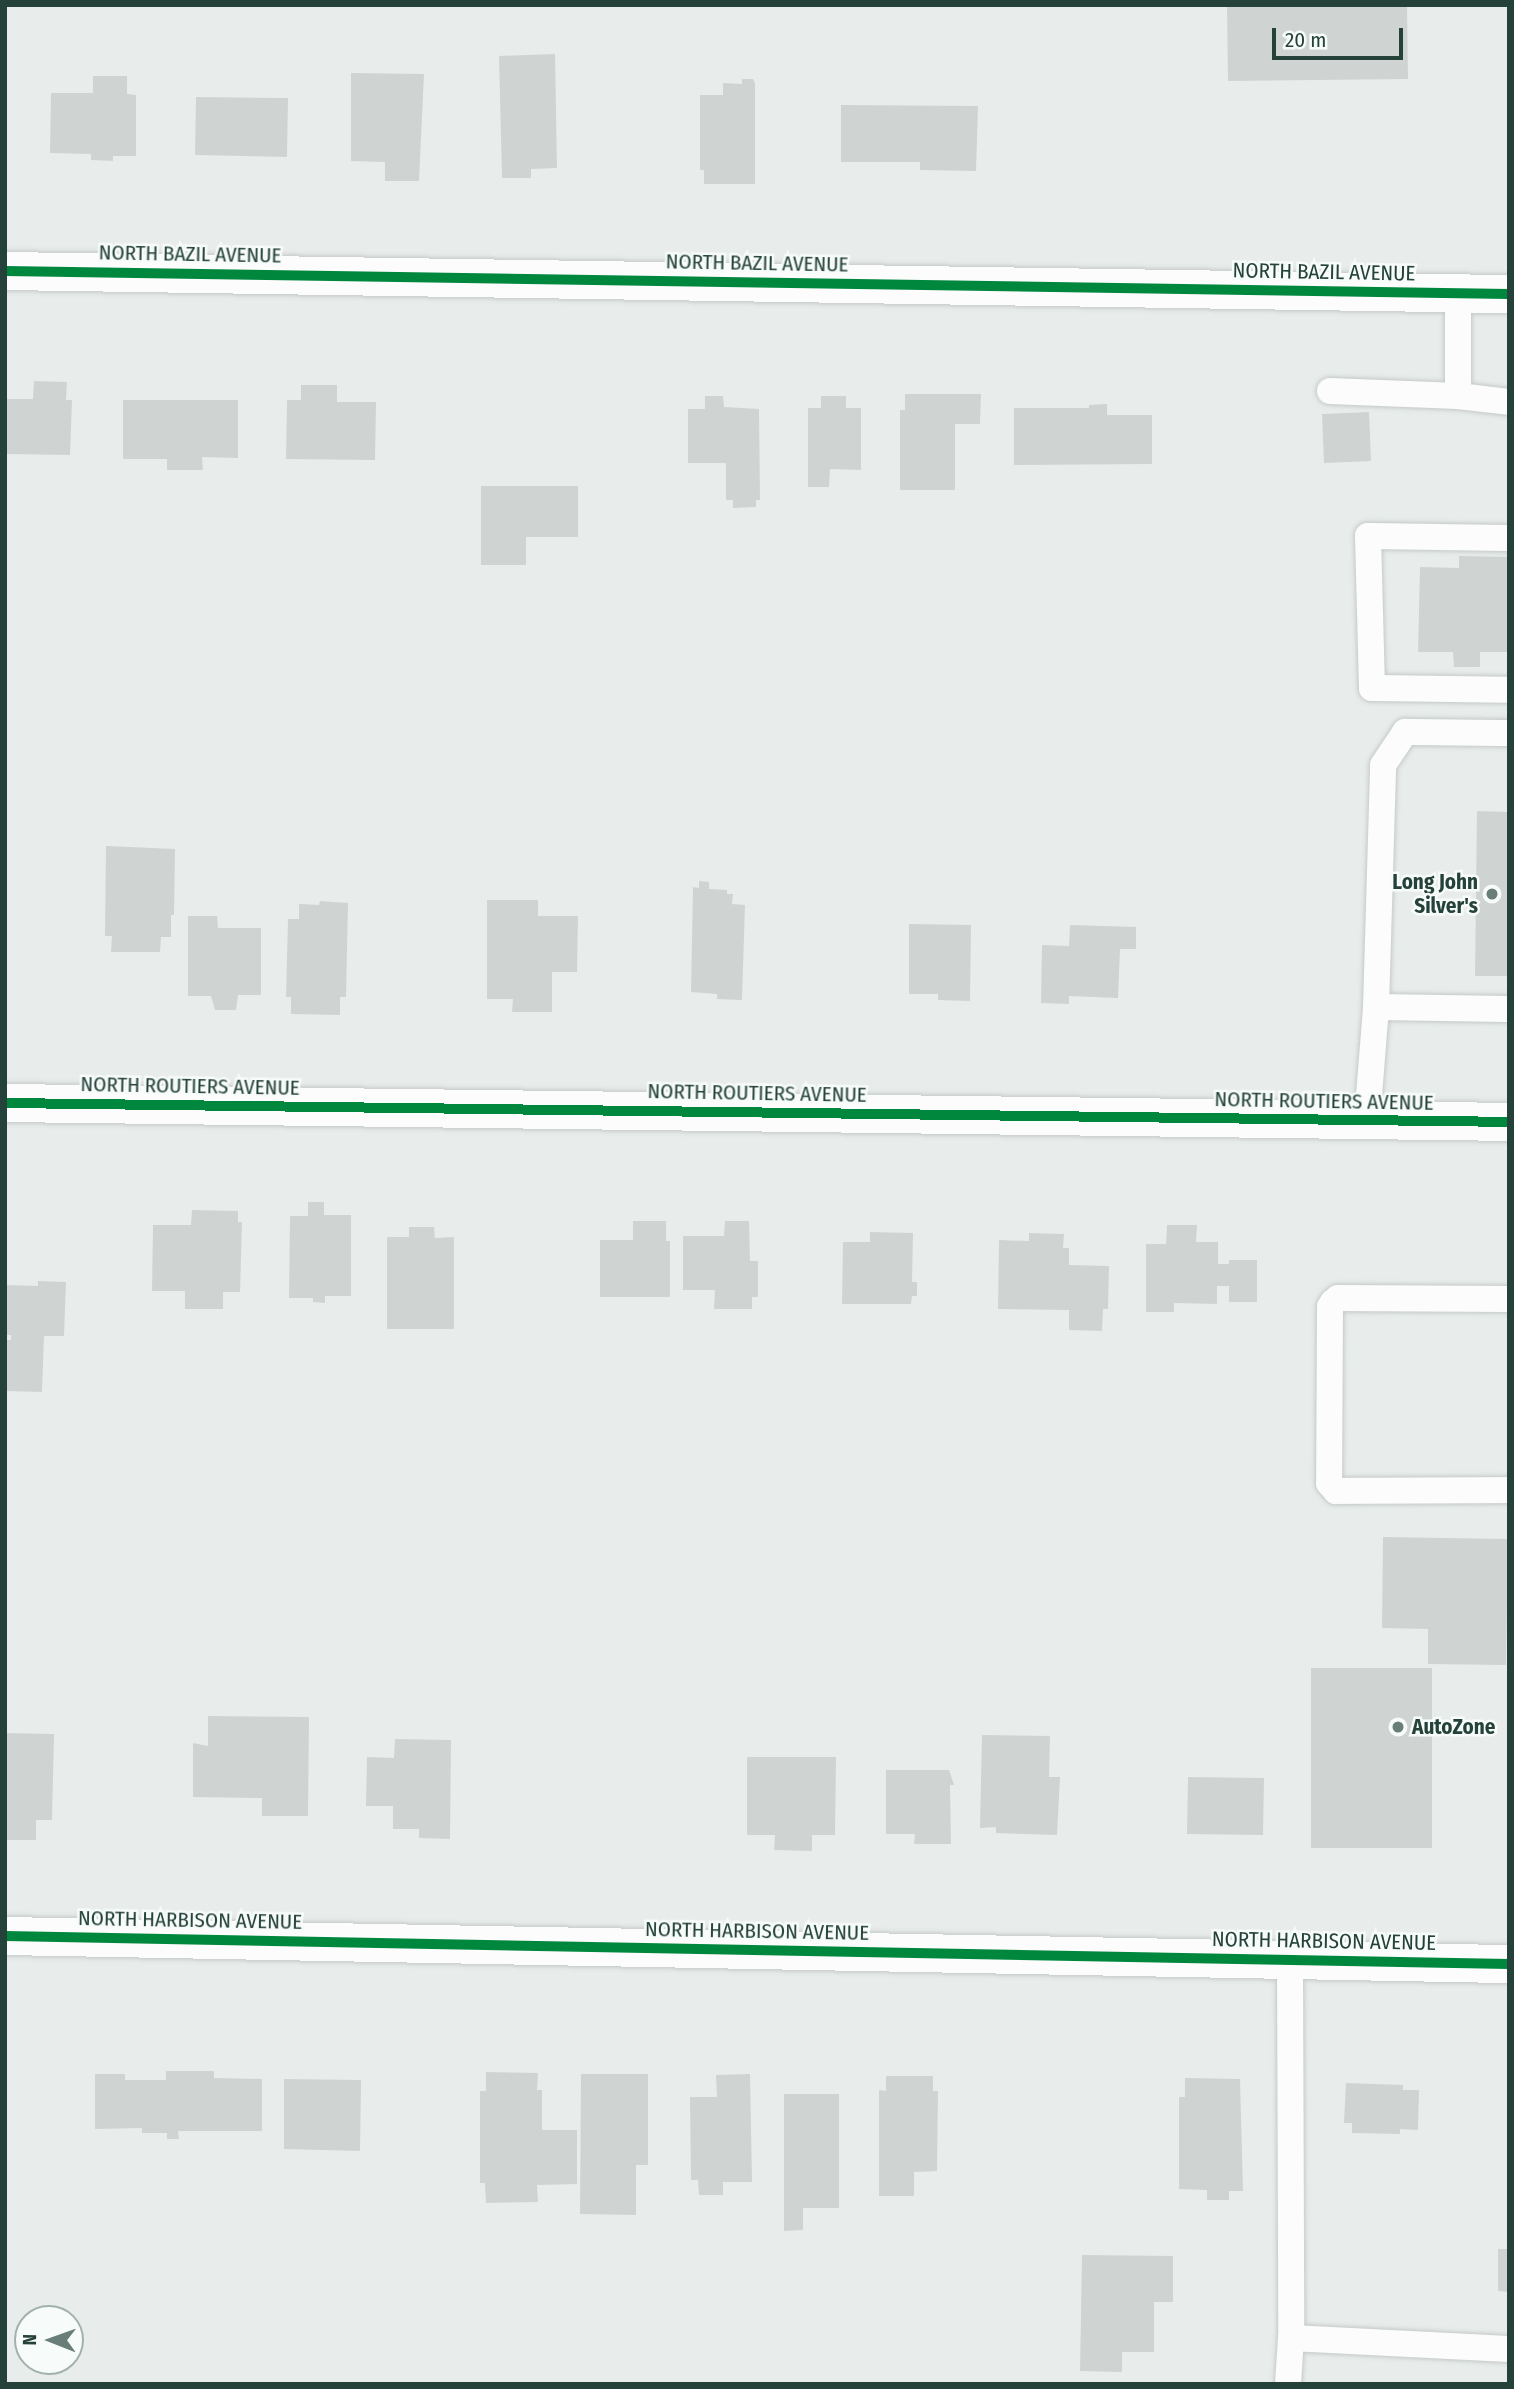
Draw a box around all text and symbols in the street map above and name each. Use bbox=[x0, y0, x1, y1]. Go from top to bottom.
scale bar bbox=[1276, 14, 1407, 58]
text: 20 m bbox=[1285, 27, 1326, 53]
street label: NORTH BAZIL AVENUE bbox=[98, 240, 282, 268]
street label: NORTH BAZIL AVENUE bbox=[665, 249, 849, 277]
street label: NORTH BAZIL AVENUE bbox=[1232, 258, 1416, 286]
place label: Long John Silver's bbox=[1392, 869, 1478, 919]
marker: Long John Silver's bbox=[1484, 886, 1500, 902]
street label: NORTH ROUTIERS AVENUE bbox=[80, 1071, 300, 1101]
street label: NORTH ROUTIERS AVENUE bbox=[647, 1078, 867, 1108]
street label: NORTH ROUTIERS AVENUE bbox=[1214, 1086, 1434, 1116]
place label: AutoZone bbox=[1412, 1714, 1495, 1740]
marker: AutoZone bbox=[1390, 1719, 1406, 1735]
street label: NORTH HARBISON AVENUE bbox=[78, 1905, 302, 1935]
street label: NORTH HARBISON AVENUE bbox=[645, 1916, 869, 1946]
street label: NORTH HARBISON AVENUE bbox=[1212, 1926, 1436, 1956]
north arrow bbox=[14, 2305, 84, 2375]
text: N bbox=[18, 2334, 41, 2346]

